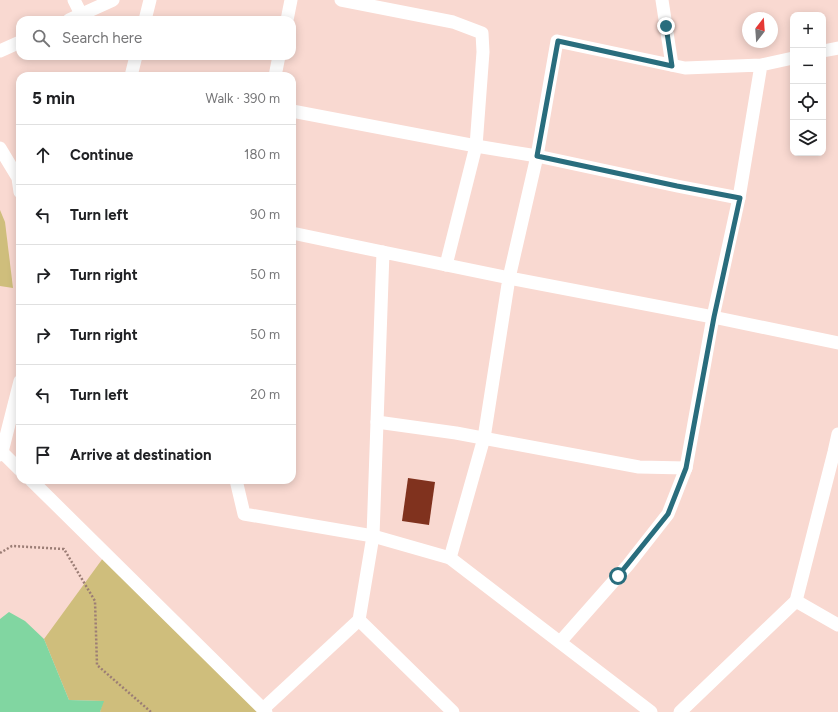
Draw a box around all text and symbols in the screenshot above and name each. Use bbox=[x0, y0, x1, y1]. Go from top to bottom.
north arrow bbox=[742, 12, 778, 48]
map controls bbox=[790, 12, 826, 156]
button: + bbox=[790, 12, 826, 48]
search box bbox=[16, 16, 296, 60]
route end bbox=[657, 17, 675, 35]
icon: search bbox=[30, 27, 52, 49]
text: Search here bbox=[62, 29, 142, 47]
button: − bbox=[790, 48, 826, 84]
button: locate bbox=[790, 84, 826, 120]
text: 5 min bbox=[32, 88, 75, 108]
text: Walk · 390 m bbox=[205, 91, 280, 106]
button: layers bbox=[790, 120, 826, 156]
icon: ahead bbox=[32, 144, 54, 166]
text: Continue bbox=[70, 146, 133, 164]
text: 180 m bbox=[244, 147, 280, 162]
icon: left bbox=[32, 204, 54, 226]
text: Turn left bbox=[70, 206, 128, 224]
text: 90 m bbox=[250, 207, 280, 222]
icon: right bbox=[32, 264, 54, 286]
text: Turn right bbox=[70, 266, 138, 284]
text: 50 m bbox=[250, 267, 280, 282]
icon: right bbox=[32, 324, 54, 346]
text: Turn right bbox=[70, 326, 138, 344]
text: 50 m bbox=[250, 327, 280, 342]
icon: left bbox=[32, 384, 54, 406]
text: Turn left bbox=[70, 386, 128, 404]
text: 20 m bbox=[250, 387, 280, 402]
icon: arrive bbox=[32, 444, 54, 466]
text: Arrive at destination bbox=[70, 446, 211, 464]
route start bbox=[609, 567, 627, 585]

